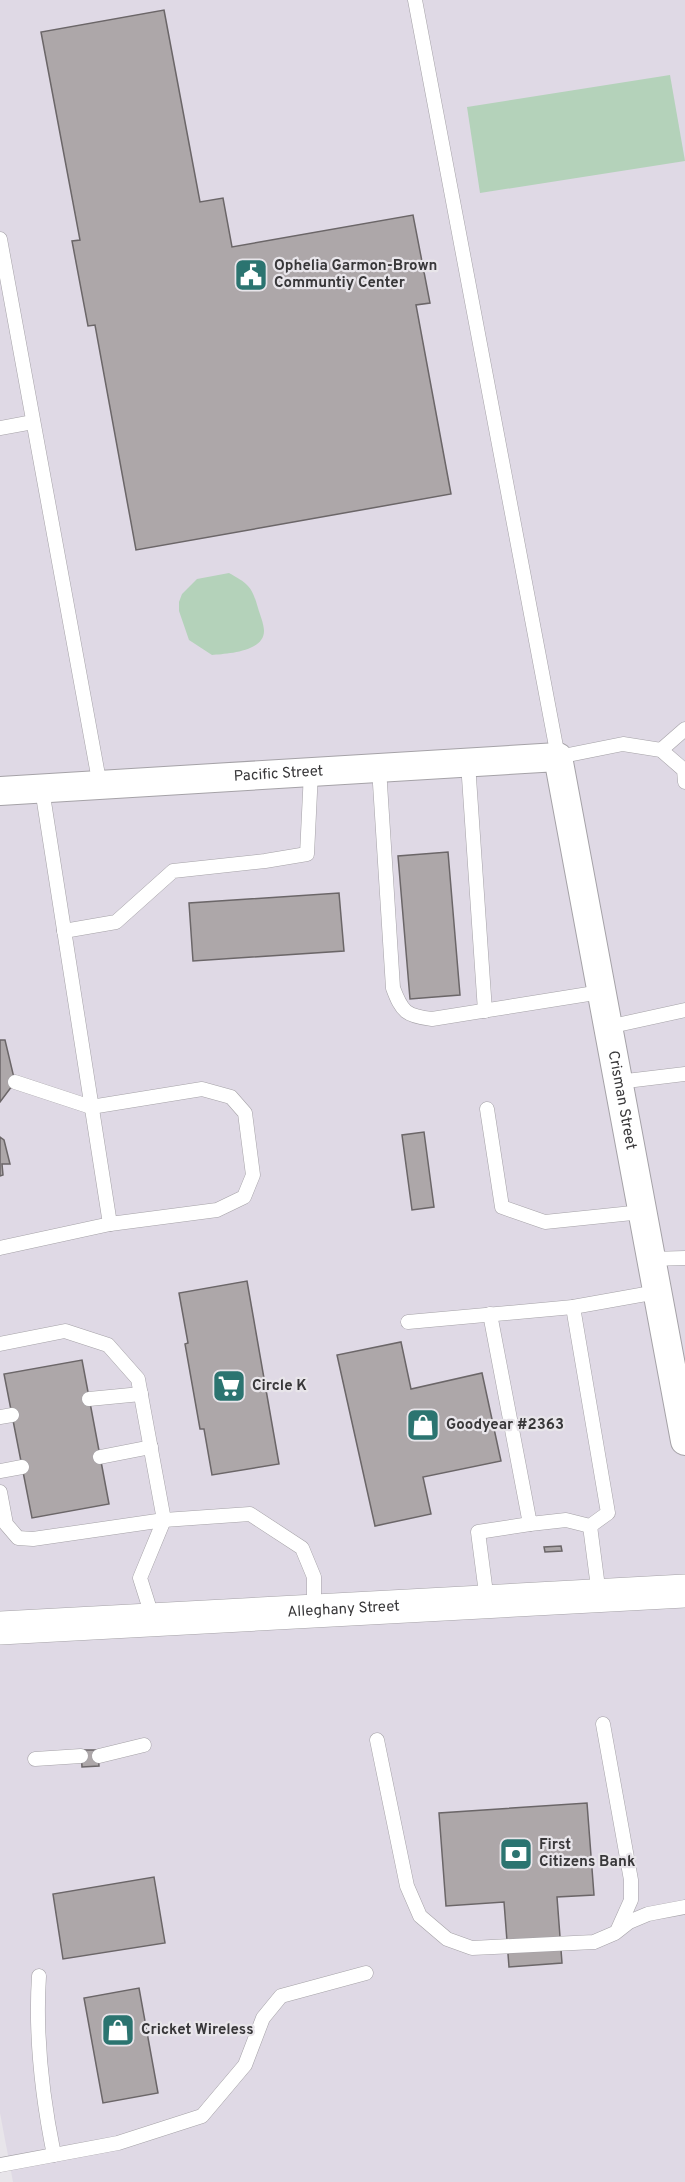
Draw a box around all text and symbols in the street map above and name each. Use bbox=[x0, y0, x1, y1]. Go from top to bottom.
public building icon: Ophelia Garmon-Brown Communtiy Center bbox=[233, 257, 269, 293]
place label: Ophelia Garmon-Brown Communtiy Center bbox=[274, 257, 438, 293]
street label: Pacific Street bbox=[233, 762, 324, 786]
street label: Crisman Street bbox=[603, 1049, 640, 1151]
supermarket icon: Circle K bbox=[211, 1368, 247, 1404]
place label: Circle K bbox=[252, 1377, 307, 1396]
shop icon: Goodyear #2363 bbox=[405, 1407, 441, 1443]
place label: Goodyear #2363 bbox=[446, 1416, 564, 1435]
street label: Alleghany Street bbox=[287, 1597, 400, 1622]
bank icon: First Citizens Bank bbox=[498, 1836, 534, 1872]
place label: First Citizens Bank bbox=[539, 1836, 635, 1872]
shop icon: Cricket Wireless bbox=[100, 2012, 136, 2048]
place label: Cricket Wireless bbox=[141, 2021, 254, 2040]

